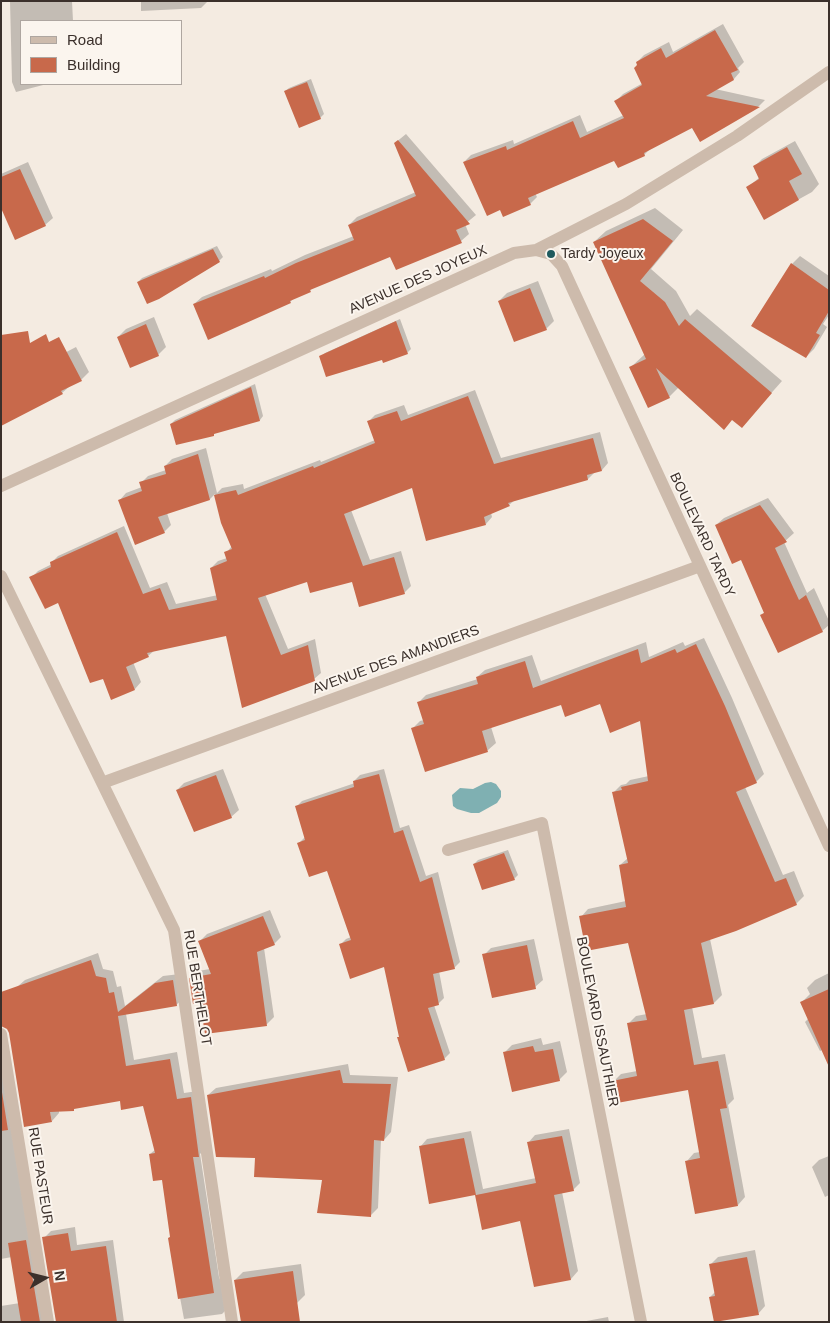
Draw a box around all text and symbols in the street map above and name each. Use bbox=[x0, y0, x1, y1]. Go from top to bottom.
legend bbox=[20, 20, 182, 85]
text: Road bbox=[67, 31, 103, 48]
text: Building bbox=[67, 56, 120, 73]
street label: AVENUE DES JOYEUX bbox=[346, 242, 490, 318]
place label: Tardy Joyeux bbox=[561, 246, 643, 262]
marker: Tardy Joyeux bbox=[545, 248, 557, 260]
street label: BOULEVARD TARDY bbox=[666, 470, 738, 600]
street label: AVENUE DES AMANDIERS bbox=[310, 622, 482, 698]
street label: RUE BERTHELOT bbox=[180, 929, 214, 1047]
street label: BOULEVARD ISSAUTHIER bbox=[572, 935, 622, 1109]
street label: RUE PASTEUR bbox=[24, 1126, 56, 1226]
north arrow bbox=[20, 1253, 70, 1303]
text: N bbox=[51, 1270, 68, 1282]

